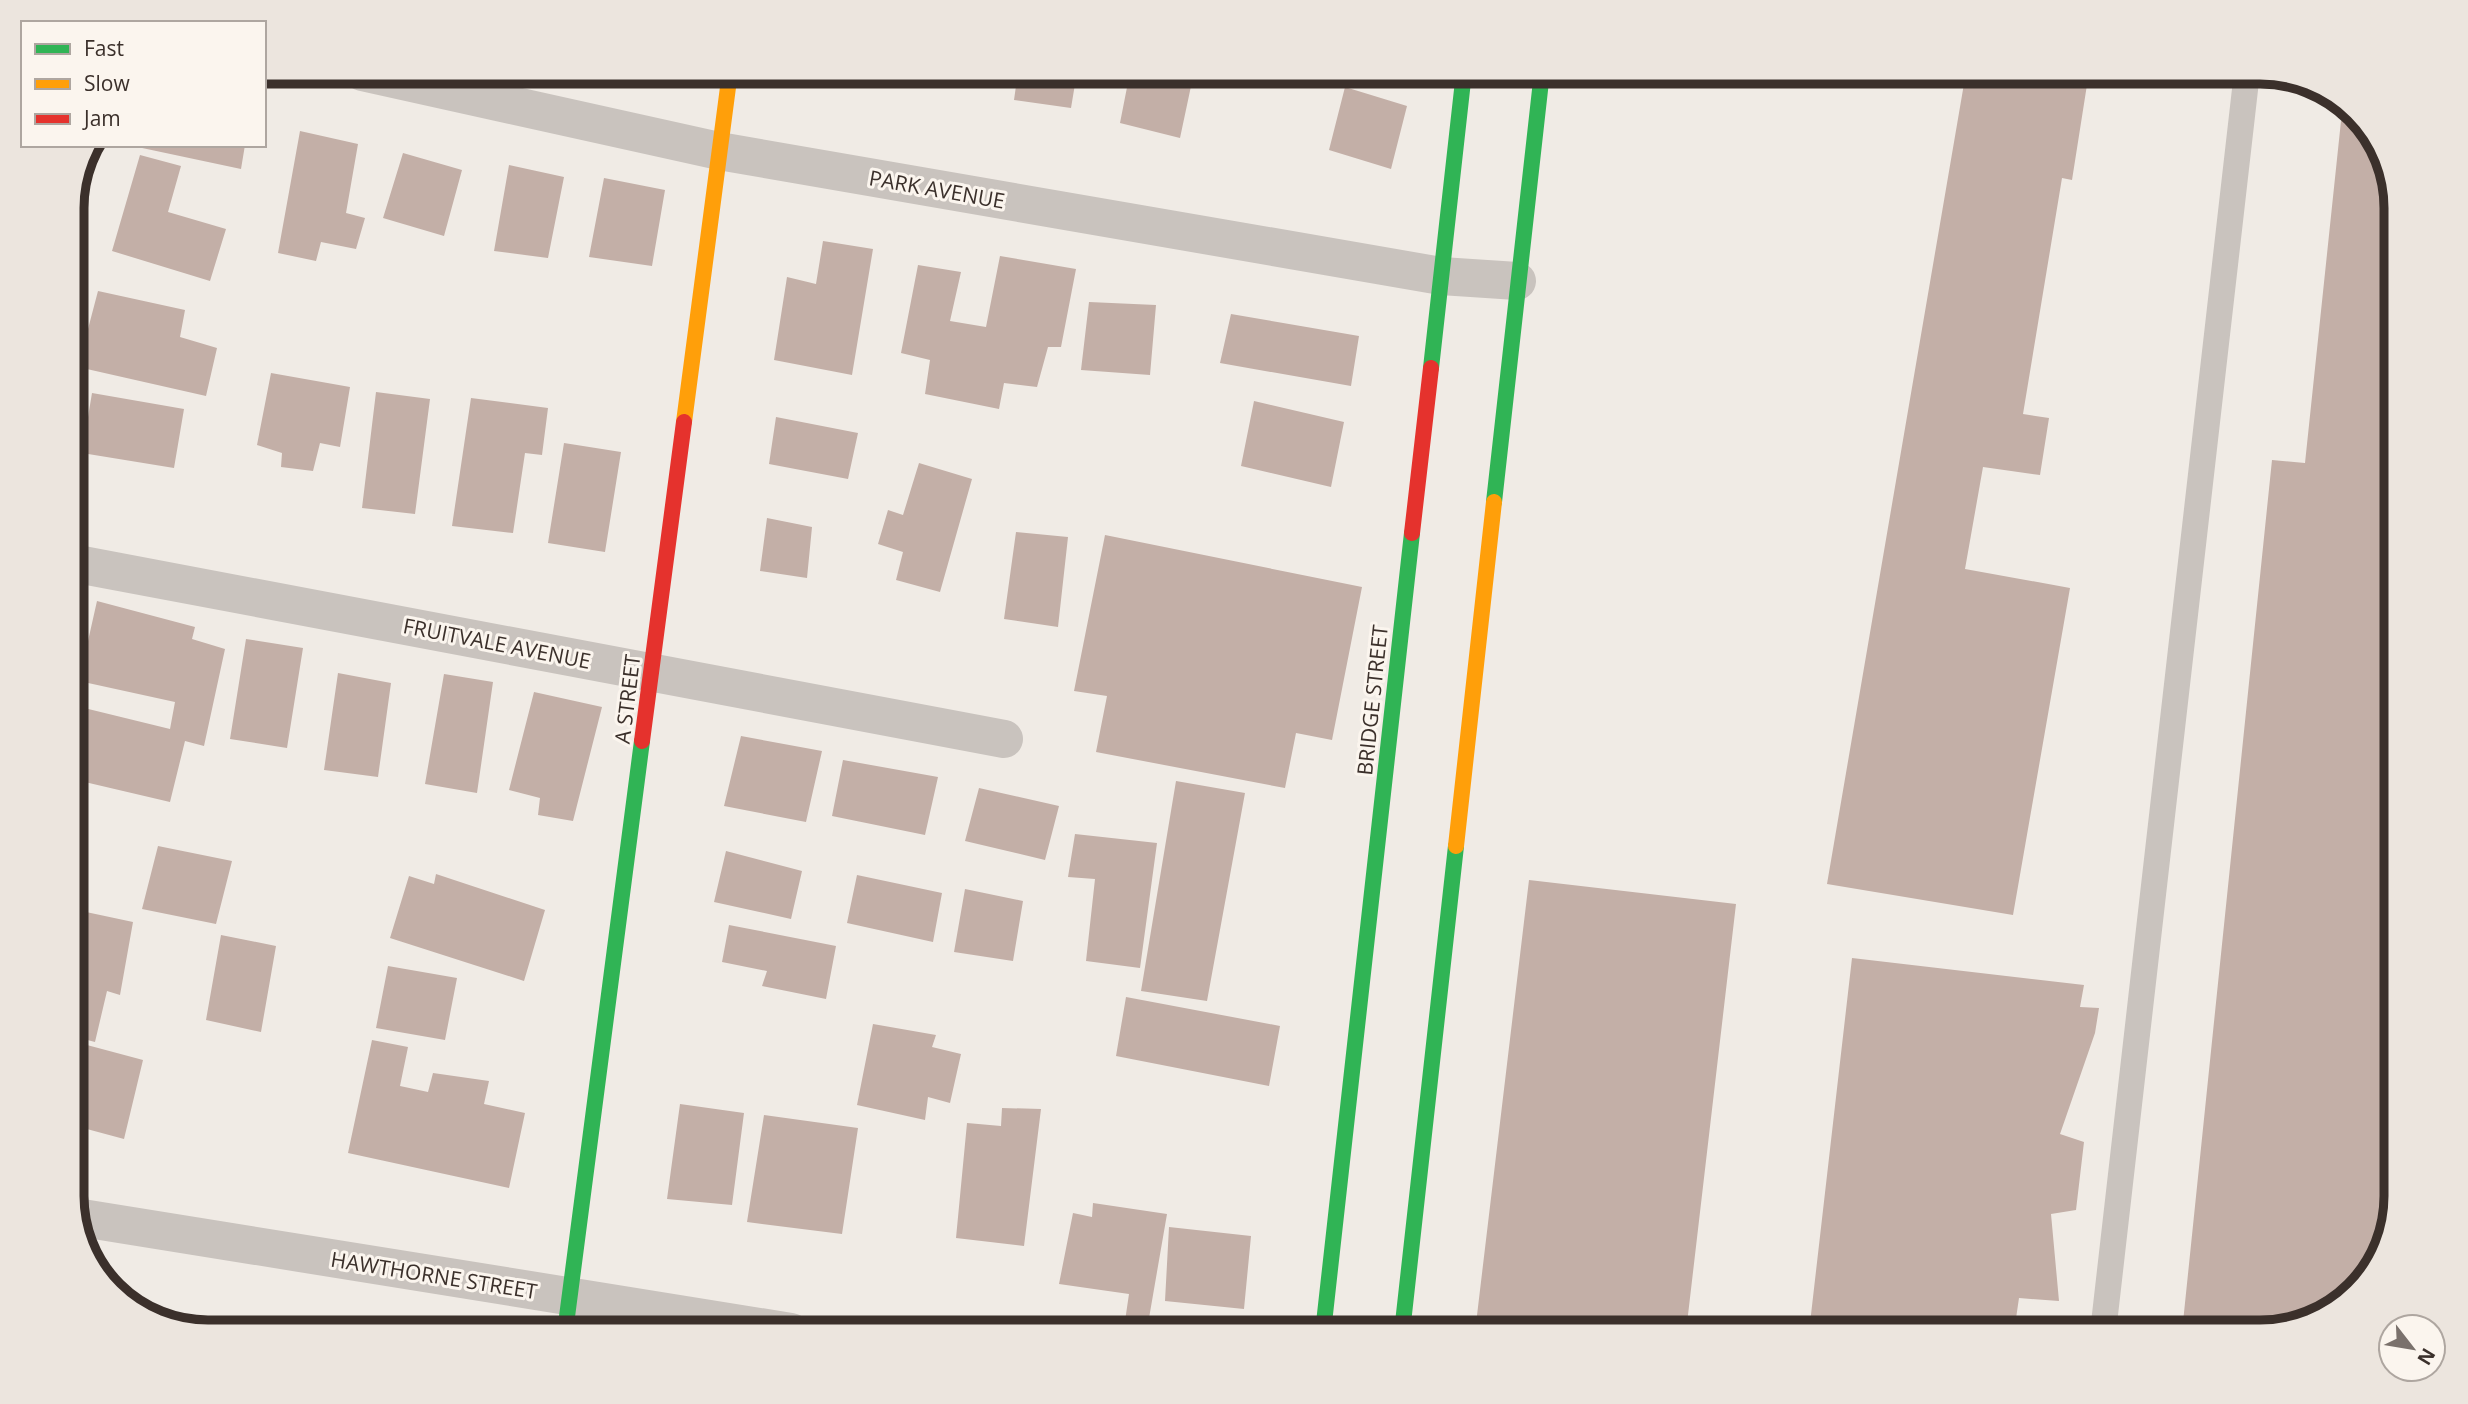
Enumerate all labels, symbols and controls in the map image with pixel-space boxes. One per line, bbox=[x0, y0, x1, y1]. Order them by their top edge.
legend bbox=[21, 21, 266, 147]
text: Fast bbox=[84, 34, 124, 62]
text: Slow bbox=[84, 69, 130, 97]
text: Jam bbox=[82, 104, 121, 132]
street label: PARK AVENUE bbox=[867, 163, 1007, 215]
street label: FRUITVALE AVENUE bbox=[401, 611, 593, 675]
street label: BRIDGE STREET bbox=[1350, 623, 1394, 777]
street label: A STREET bbox=[608, 652, 646, 745]
street label: HAWTHORNE STREET bbox=[329, 1245, 540, 1305]
north arrow bbox=[2377, 1313, 2447, 1383]
text: N bbox=[2411, 1343, 2442, 1370]

